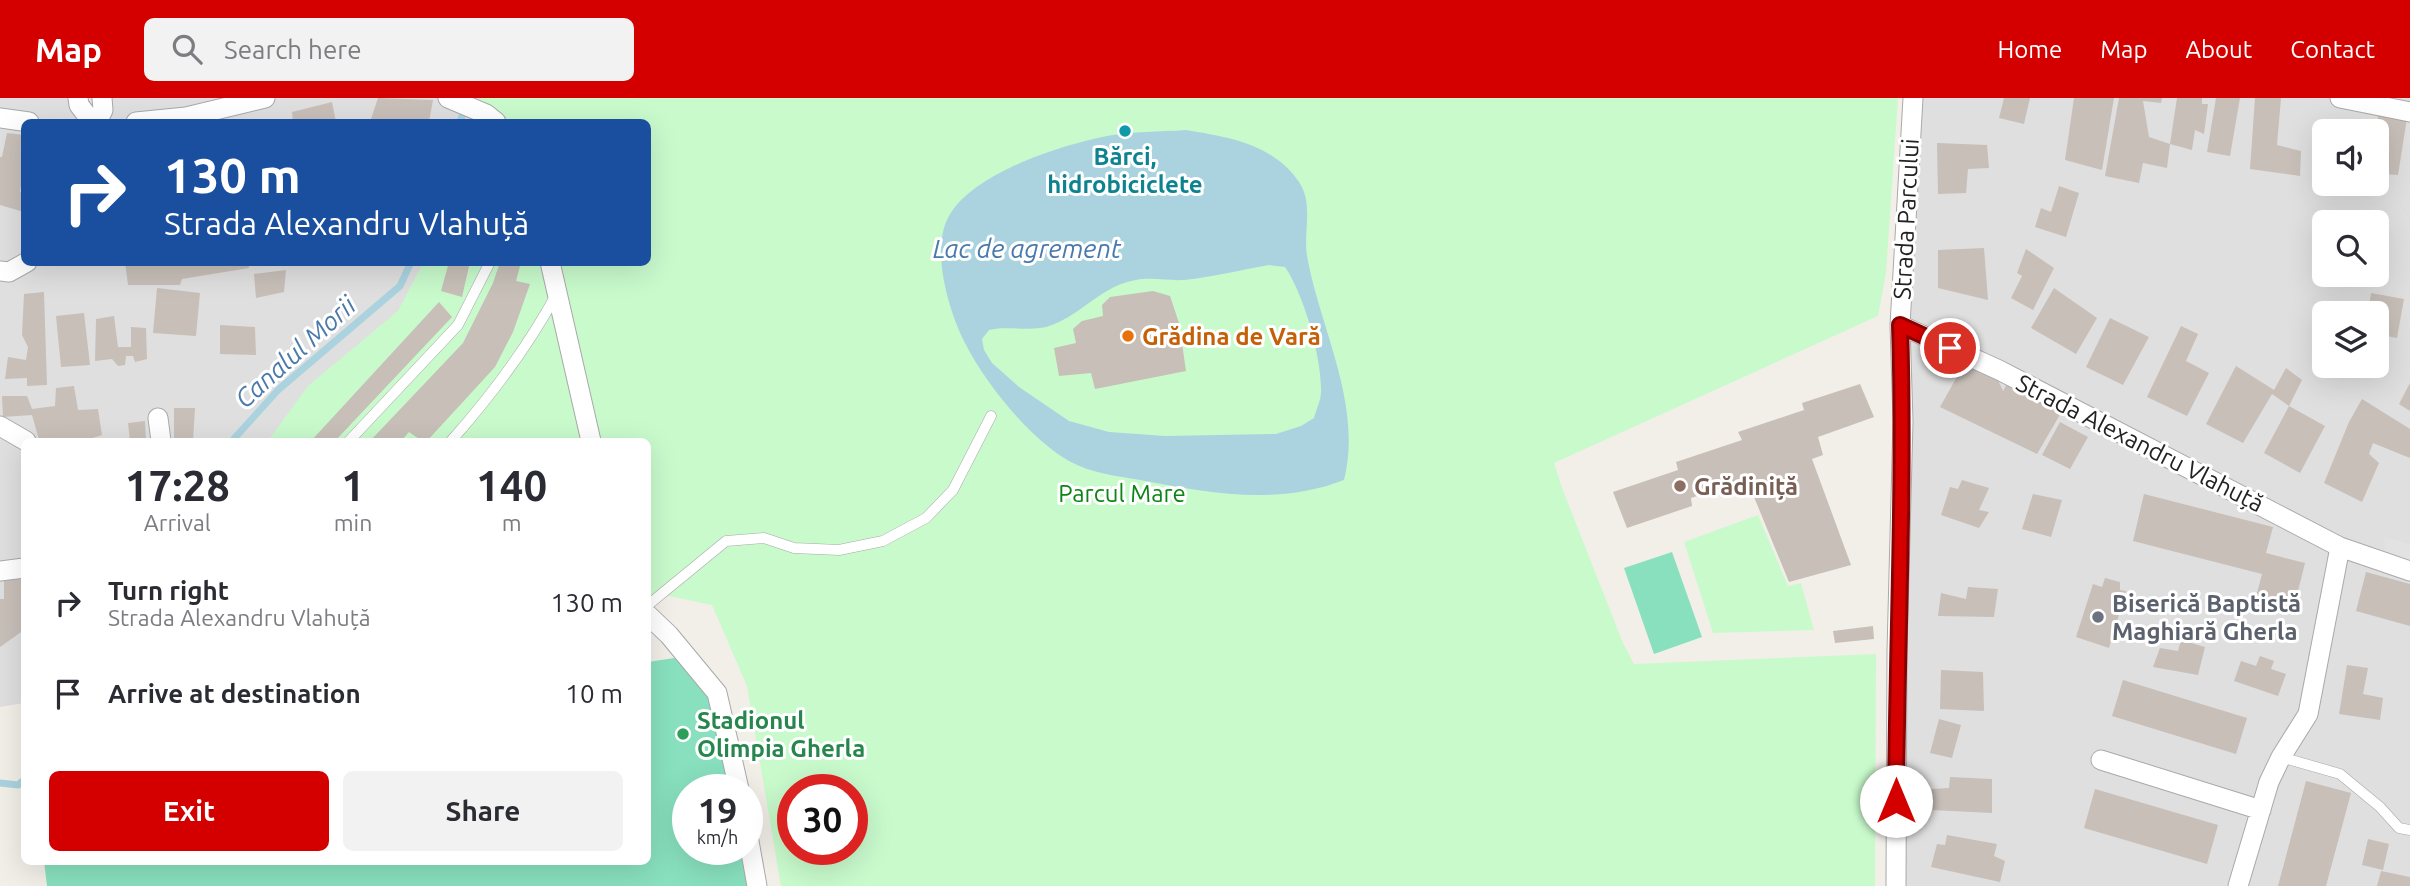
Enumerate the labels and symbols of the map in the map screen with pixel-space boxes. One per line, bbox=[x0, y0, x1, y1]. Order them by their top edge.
marker: Bărci, hidrobiciclete bbox=[1117, 123, 1133, 139]
street label: Strada Parcului bbox=[1888, 138, 1924, 300]
place label: Bărci, hidrobiciclete bbox=[1047, 143, 1203, 198]
water label: Lac de agrement bbox=[933, 234, 1122, 263]
water label: Canalul Morii bbox=[229, 289, 362, 414]
pin bbox=[1920, 318, 1980, 378]
place label: Grădina de Vară bbox=[1142, 323, 1321, 350]
marker: Grădina de Vară bbox=[1120, 328, 1136, 344]
street label: Strada Alexandru Vlahuță bbox=[2012, 369, 2268, 517]
place label: Grădiniță bbox=[1694, 473, 1798, 500]
marker: Grădiniță bbox=[1672, 478, 1688, 494]
park label: Parcul Mare bbox=[1058, 480, 1186, 507]
place label: Biserică Baptistă Maghiară Gherla bbox=[2112, 590, 2301, 645]
marker: Biserică Baptistă Maghiară Gherla bbox=[2090, 609, 2106, 625]
place label: Stadionul Olimpia Gherla bbox=[697, 707, 865, 762]
marker: Stadionul Olimpia Gherla bbox=[675, 726, 691, 742]
position arrow bbox=[1859, 764, 1933, 838]
speed limit sign: 30 bbox=[777, 774, 868, 865]

